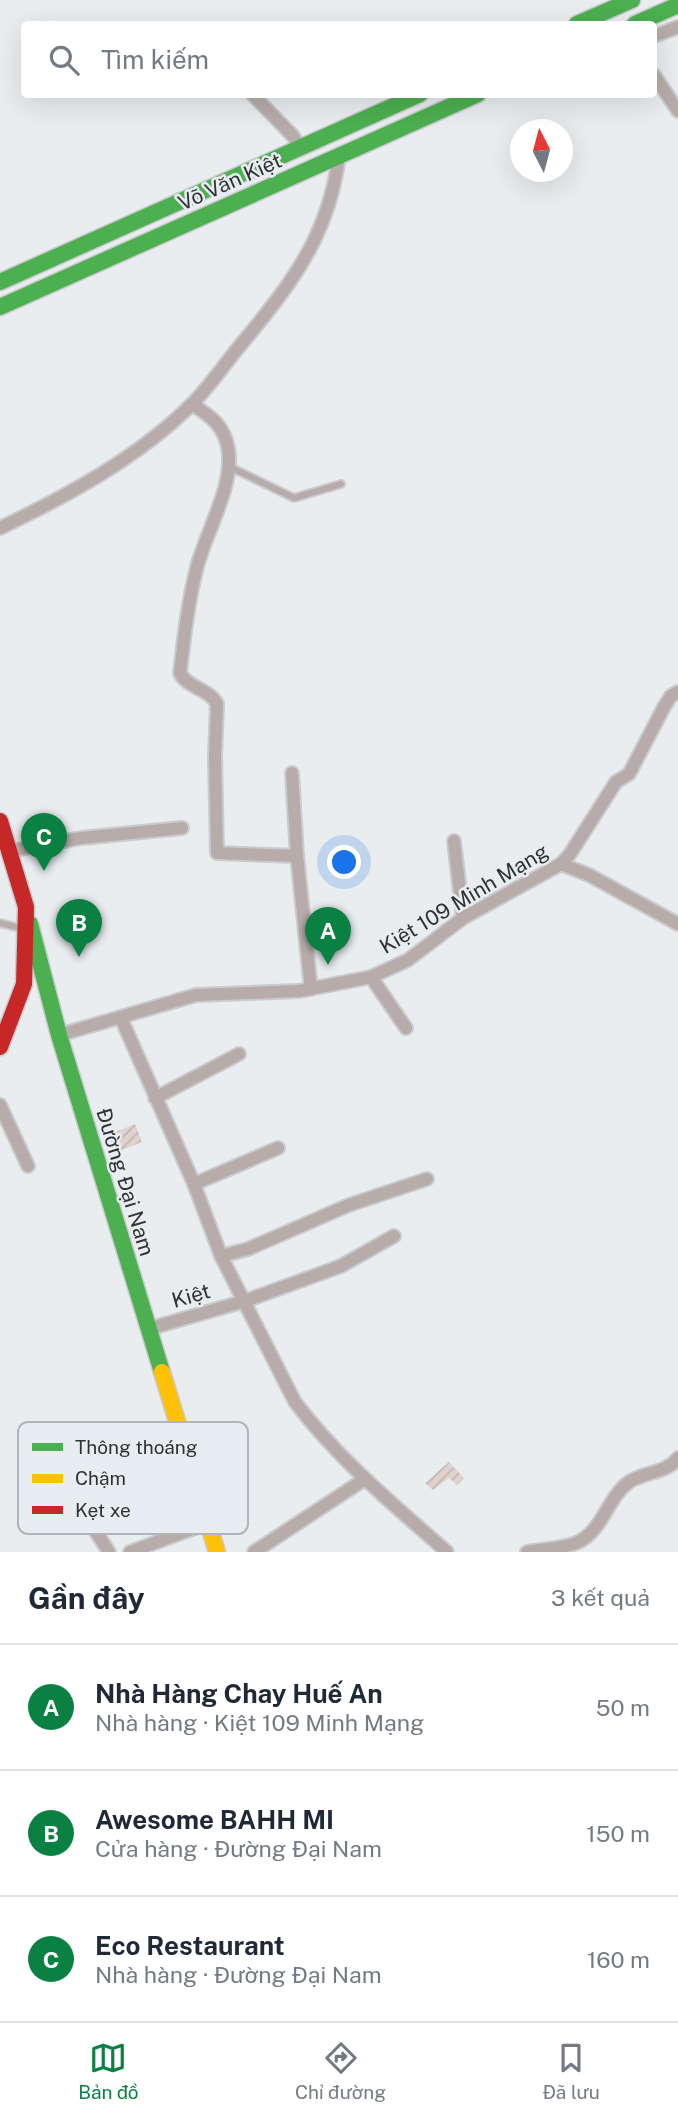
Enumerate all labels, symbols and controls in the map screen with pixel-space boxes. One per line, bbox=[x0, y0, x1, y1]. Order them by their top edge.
search box bbox=[21, 21, 657, 98]
icon: search bbox=[45, 41, 83, 79]
text: Tìm kiếm bbox=[101, 44, 209, 75]
north arrow bbox=[510, 119, 573, 182]
street label: Võ Văn Kiệt bbox=[174, 148, 285, 215]
pin: C bbox=[21, 813, 67, 871]
street label: Kiệt 109 Minh Mạng bbox=[375, 838, 553, 959]
your location bbox=[327, 845, 361, 879]
pin: B bbox=[56, 899, 102, 957]
pin: A bbox=[305, 907, 351, 965]
street label: Đường Đại Nam bbox=[91, 1105, 160, 1259]
street label: Kiệt bbox=[169, 1278, 213, 1313]
legend bbox=[18, 1422, 248, 1534]
text: Thông thoáng bbox=[75, 1436, 198, 1458]
text: Chậm bbox=[75, 1467, 126, 1489]
text: Kẹt xe bbox=[75, 1499, 131, 1521]
text: Gần đây bbox=[28, 1580, 145, 1616]
text: 3 kết quả bbox=[551, 1584, 650, 1611]
text: Nhà Hàng Chay Huế An bbox=[95, 1678, 383, 1709]
text: A bbox=[43, 1694, 59, 1721]
text: 50 m bbox=[596, 1694, 650, 1721]
text: Nhà hàng · Kiệt 109 Minh Mạng bbox=[95, 1709, 424, 1736]
text: Awesome BAHH MI bbox=[95, 1804, 334, 1835]
text: B bbox=[43, 1820, 59, 1847]
text: 150 m bbox=[586, 1820, 650, 1847]
text: Cửa hàng · Đường Đại Nam bbox=[95, 1835, 382, 1862]
text: Eco Restaurant bbox=[95, 1930, 285, 1961]
text: C bbox=[43, 1946, 59, 1973]
text: 160 m bbox=[587, 1946, 650, 1973]
text: Nhà hàng · Đường Đại Nam bbox=[95, 1961, 382, 1988]
tab: Bản đồ bbox=[78, 2039, 139, 2103]
tab: Chỉ đường bbox=[295, 2039, 386, 2103]
tab: Đã lưu bbox=[542, 2039, 600, 2103]

